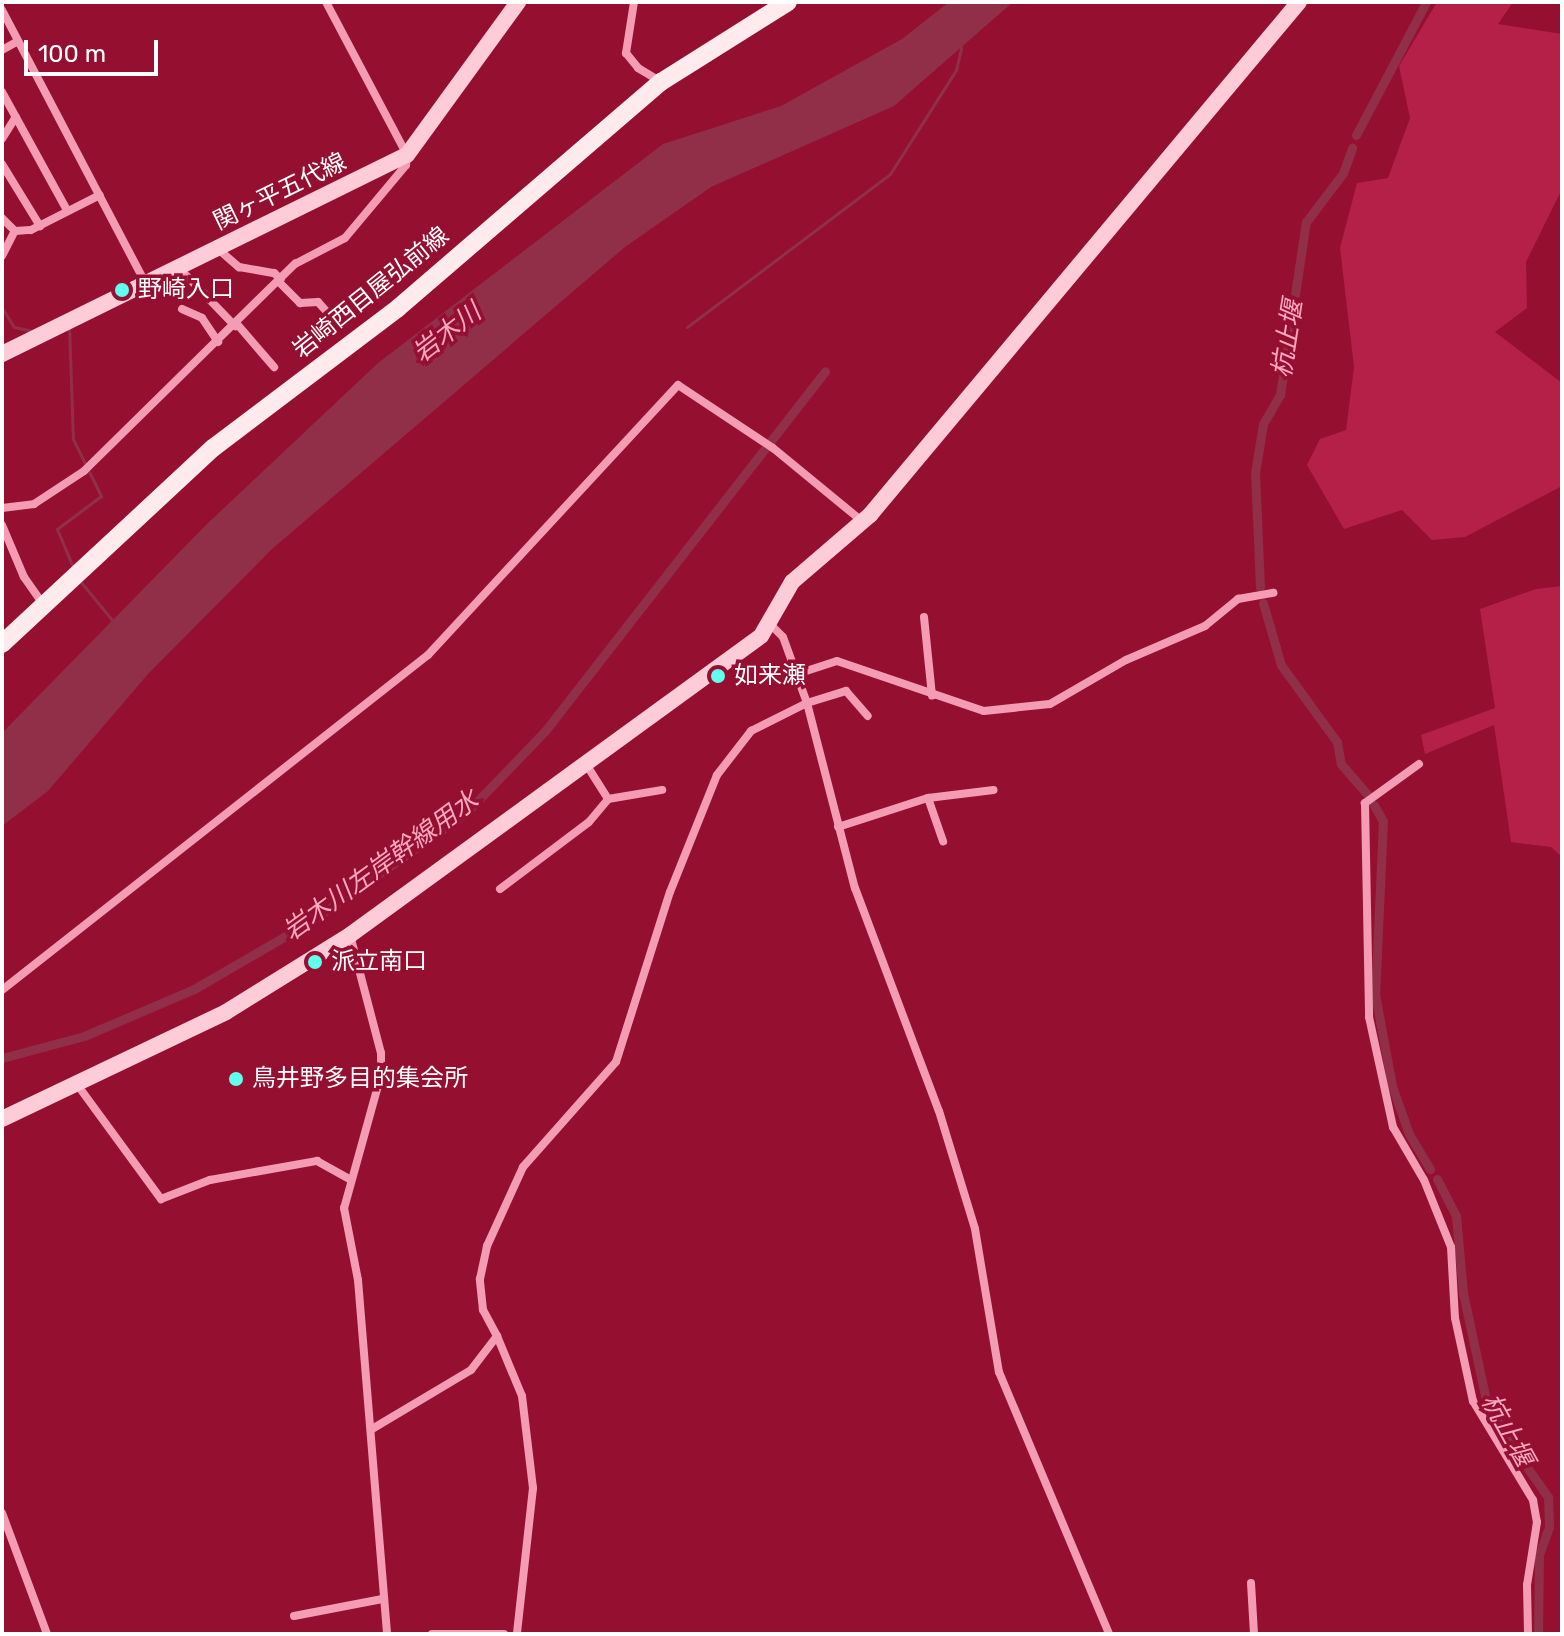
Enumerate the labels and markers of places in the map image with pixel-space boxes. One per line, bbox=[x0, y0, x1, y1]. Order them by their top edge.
place label: 野崎入口 bbox=[138, 276, 234, 304]
marker: 野崎入口 bbox=[113, 281, 131, 299]
place label: 如来瀬 bbox=[734, 662, 806, 690]
marker: 如来瀬 bbox=[709, 667, 727, 685]
place label: 派立南口 bbox=[331, 948, 427, 976]
marker: 派立南口 bbox=[306, 953, 324, 971]
place label: 鳥井野多目的集会所 bbox=[252, 1065, 468, 1093]
marker: 鳥井野多目的集会所 bbox=[227, 1070, 245, 1088]

